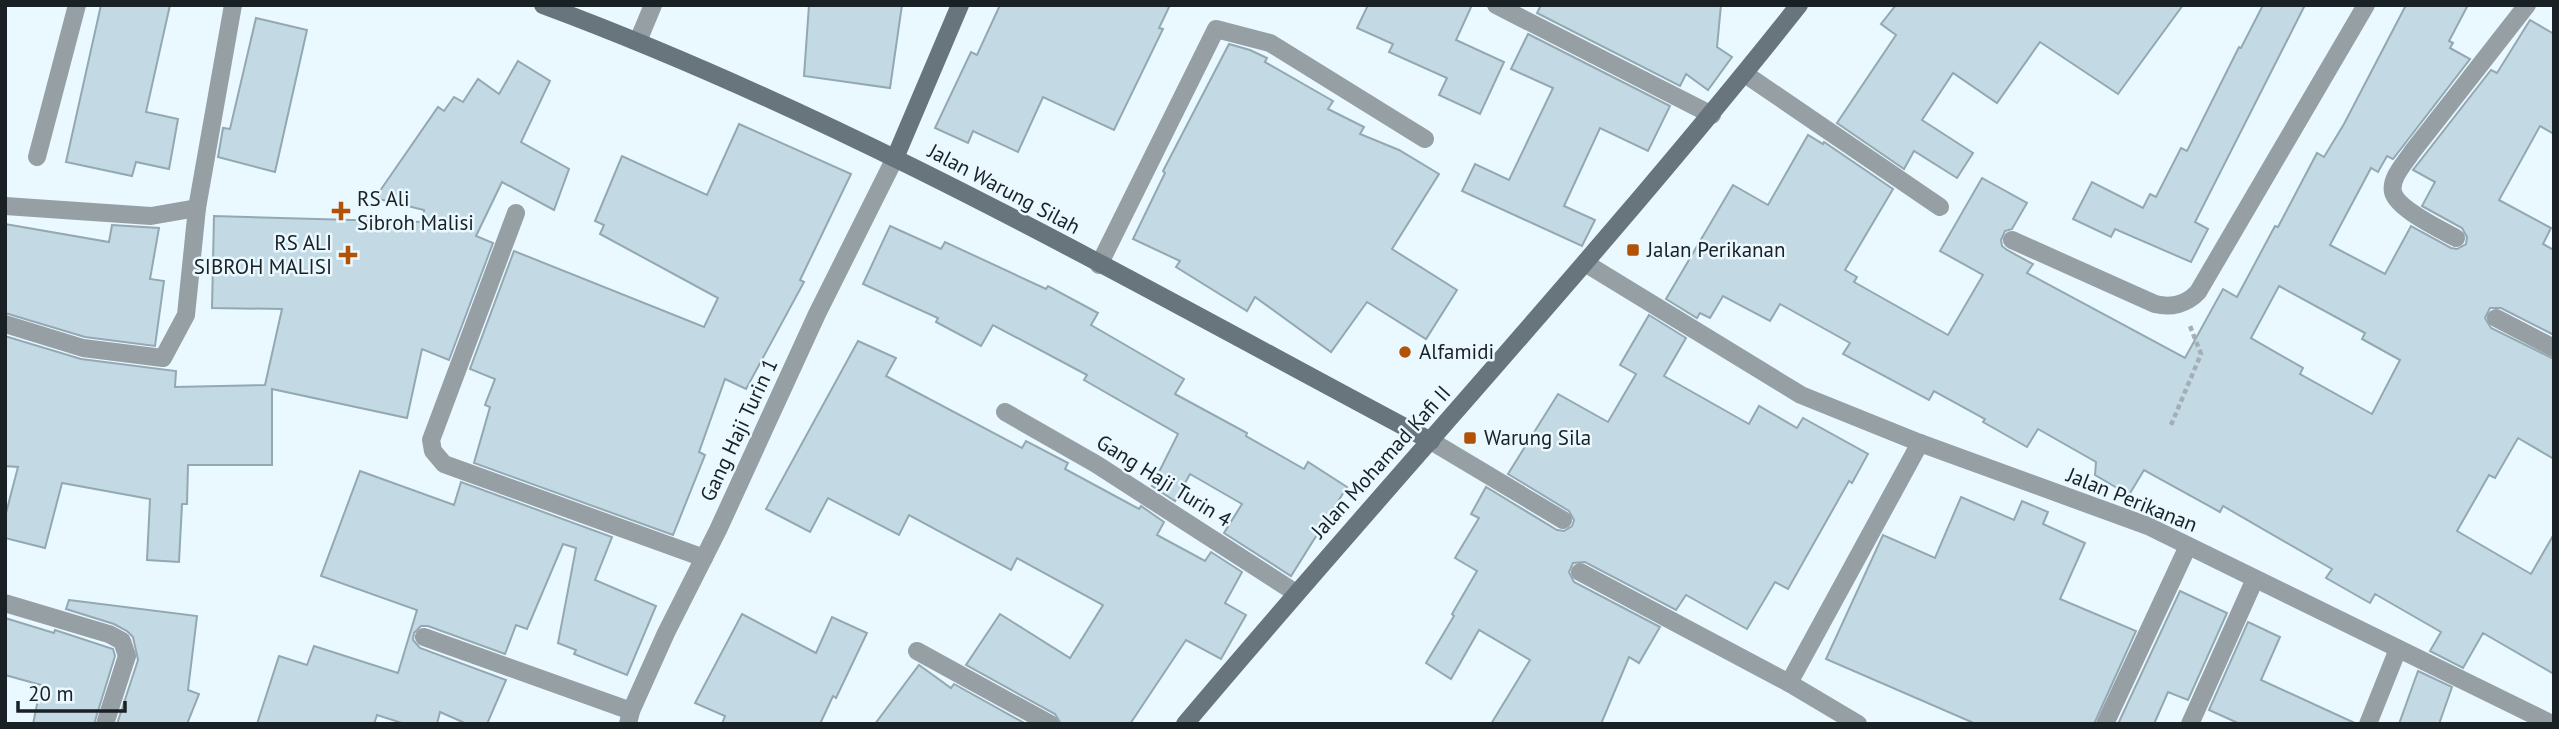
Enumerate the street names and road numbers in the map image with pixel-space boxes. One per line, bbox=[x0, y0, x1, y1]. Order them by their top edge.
street label: Jalan Warung Silah bbox=[923, 137, 1085, 240]
street label: Gang Haji Turin 1 bbox=[694, 354, 783, 505]
street label: Jalan Mohamad Kafi II bbox=[1304, 380, 1456, 544]
street label: Gang Haji Turin 4 bbox=[1092, 428, 1237, 533]
street label: Jalan Perikanan bbox=[2062, 461, 2201, 538]

